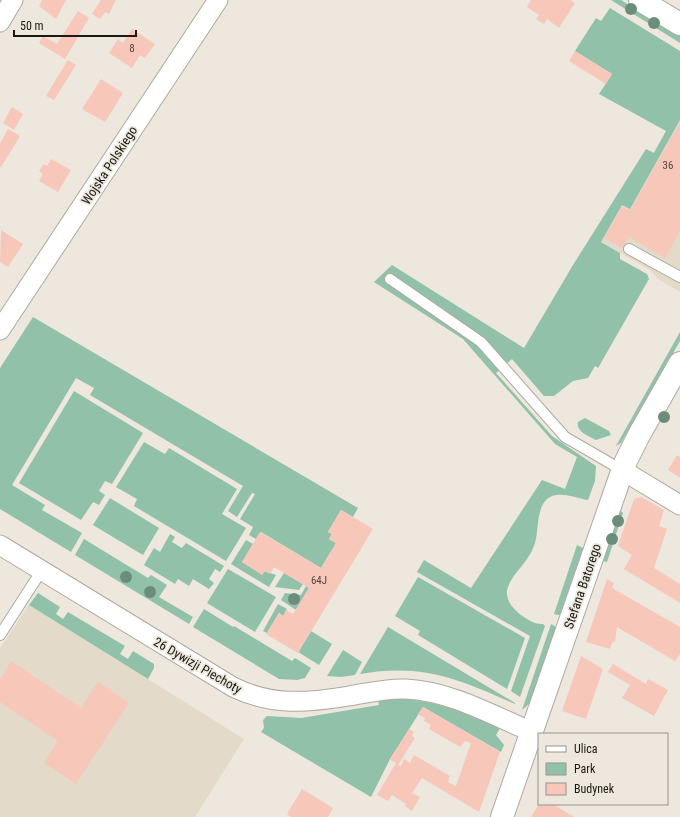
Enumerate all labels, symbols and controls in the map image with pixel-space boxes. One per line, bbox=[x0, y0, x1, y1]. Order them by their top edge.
scale bar bbox=[14, 12, 136, 38]
text: 50 m bbox=[20, 19, 44, 33]
house number: 8 bbox=[129, 42, 135, 55]
street label: Wojska Polskiego bbox=[78, 123, 140, 207]
house number: 36 bbox=[663, 159, 673, 172]
street label: Stefana Batorego bbox=[561, 542, 604, 631]
house number: 64J bbox=[311, 574, 327, 587]
street label: 26 Dywizji Piechoty bbox=[151, 634, 245, 697]
legend bbox=[538, 733, 668, 805]
text: Ulica bbox=[574, 742, 598, 756]
text: Park bbox=[574, 762, 596, 776]
text: Budynek bbox=[574, 782, 615, 796]

